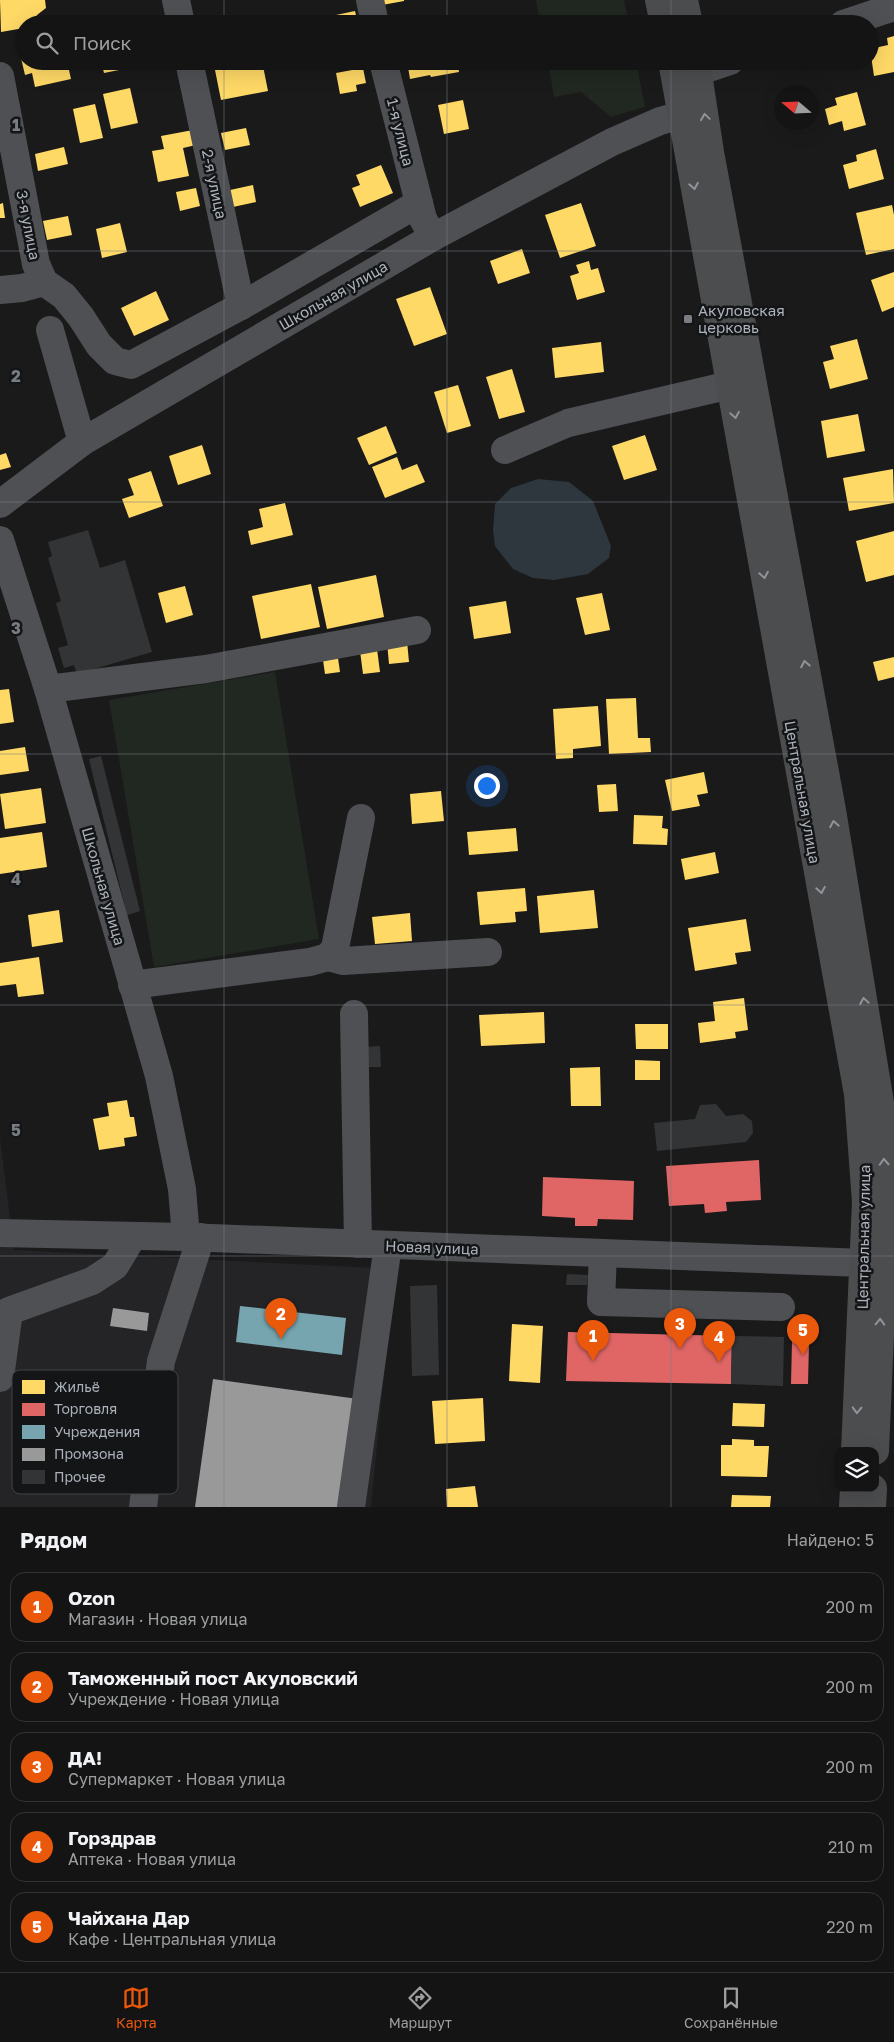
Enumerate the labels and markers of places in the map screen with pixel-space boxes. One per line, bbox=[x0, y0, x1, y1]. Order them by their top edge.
place label: Акуловская церковь bbox=[698, 301, 785, 336]
marker: Акуловская церковь bbox=[682, 313, 694, 325]
pin: 2 bbox=[265, 1298, 297, 1339]
pin: 3 bbox=[664, 1308, 696, 1349]
pin: 5 bbox=[787, 1314, 819, 1355]
pin: 1 bbox=[577, 1320, 609, 1361]
pin: 4 bbox=[703, 1321, 735, 1362]

